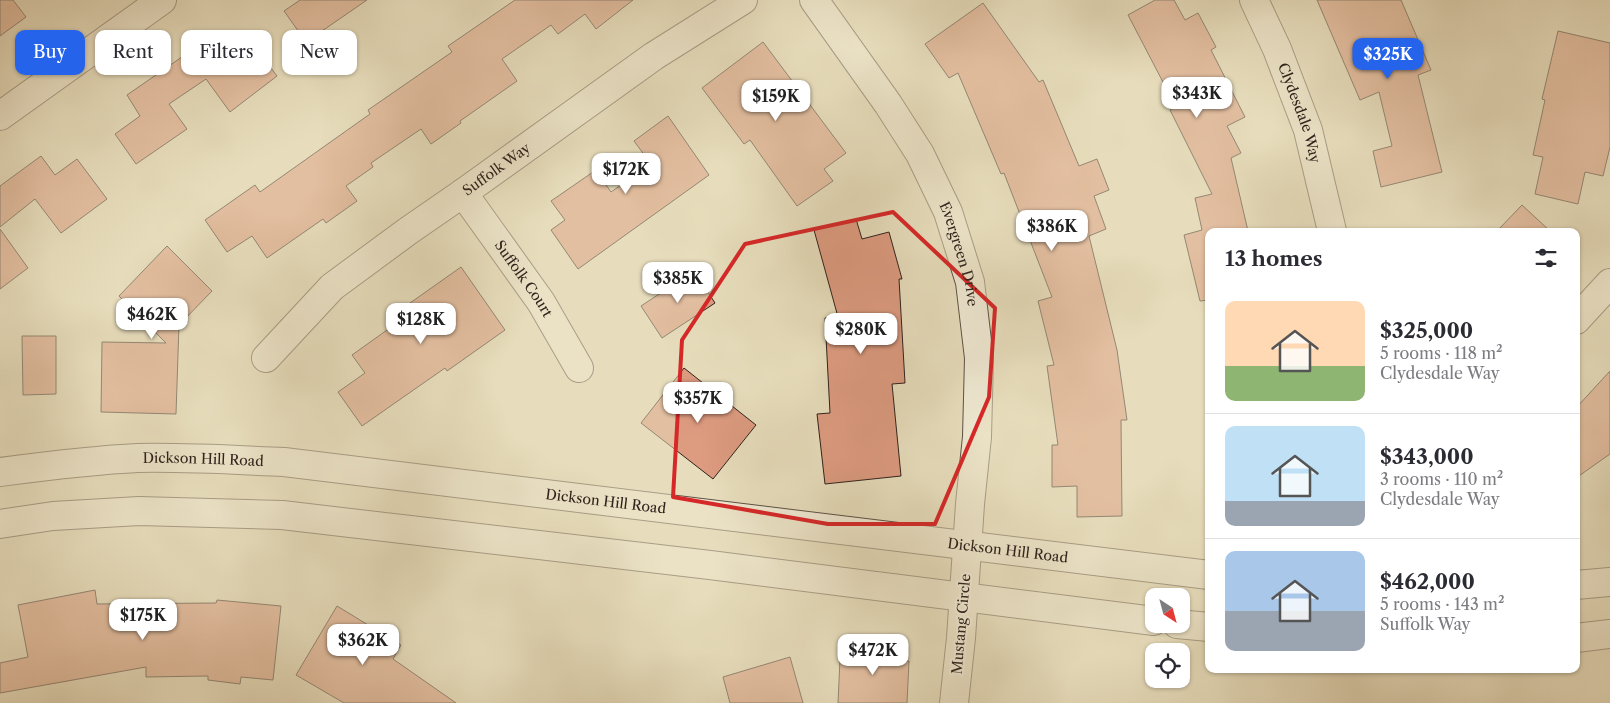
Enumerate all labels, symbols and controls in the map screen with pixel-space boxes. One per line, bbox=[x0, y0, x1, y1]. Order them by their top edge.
chip: Buy bbox=[15, 30, 85, 75]
chip: Rent bbox=[95, 30, 171, 75]
chip: Filters bbox=[181, 30, 272, 75]
chip: New bbox=[282, 30, 357, 75]
pin: $325K bbox=[1353, 38, 1423, 80]
text: $325K bbox=[1363, 44, 1413, 64]
street label: Clydesdale Way bbox=[1274, 60, 1325, 165]
pin: $343K bbox=[1162, 76, 1232, 119]
pin: $159K bbox=[741, 80, 811, 122]
text: $343K bbox=[1172, 83, 1222, 103]
text: $159K bbox=[752, 86, 800, 106]
street label: Suffolk Way bbox=[459, 139, 534, 200]
pin: $172K bbox=[591, 152, 661, 195]
text: $172K bbox=[603, 159, 649, 179]
street label: Evergreen Drive bbox=[935, 199, 982, 307]
pin: $386K bbox=[1017, 210, 1087, 252]
text: $386K bbox=[1027, 216, 1077, 236]
street label: Suffolk Court bbox=[491, 237, 557, 320]
icon: filters bbox=[1532, 244, 1560, 272]
text: 13 homes bbox=[1225, 246, 1323, 271]
pin: $385K bbox=[643, 262, 713, 304]
text: $385K bbox=[653, 268, 703, 288]
pin: $462K bbox=[117, 298, 187, 340]
pin: $128K bbox=[386, 302, 456, 345]
text: $462K bbox=[127, 304, 177, 324]
text: $128K bbox=[397, 309, 445, 329]
pin: $280K bbox=[826, 312, 896, 355]
text: $325,000 bbox=[1380, 318, 1473, 343]
text: $280K bbox=[835, 319, 887, 339]
icon: home bbox=[1265, 321, 1325, 381]
text: 5 rooms · 118 m² bbox=[1380, 343, 1503, 363]
text: Clydesdale Way bbox=[1380, 363, 1500, 383]
pin: $357K bbox=[663, 382, 733, 424]
text: $357K bbox=[674, 388, 722, 408]
text: $343,000 bbox=[1380, 444, 1474, 469]
icon: home bbox=[1265, 446, 1325, 506]
street label: Dickson Hill Road bbox=[143, 449, 265, 470]
text: 3 rooms · 110 m² bbox=[1380, 469, 1503, 489]
street label: Dickson Hill Road bbox=[544, 485, 668, 518]
text: Clydesdale Way bbox=[1380, 489, 1500, 509]
street label: Dickson Hill Road bbox=[947, 534, 1070, 567]
text: $462,000 bbox=[1380, 569, 1475, 594]
icon: home bbox=[1265, 571, 1325, 631]
street label: Mustang Circle bbox=[948, 573, 974, 675]
north arrow bbox=[1145, 588, 1190, 632]
map controls bbox=[1145, 588, 1190, 688]
text: 5 rooms · 143 m² bbox=[1380, 594, 1504, 614]
pin: $175K bbox=[108, 598, 178, 641]
text: $175K bbox=[120, 605, 166, 625]
text: Suffolk Way bbox=[1380, 614, 1470, 634]
pin: $362K bbox=[328, 624, 398, 666]
text: $362K bbox=[338, 630, 388, 650]
pin: $472K bbox=[838, 634, 908, 676]
text: $472K bbox=[849, 640, 898, 660]
button: locate bbox=[1145, 643, 1190, 688]

